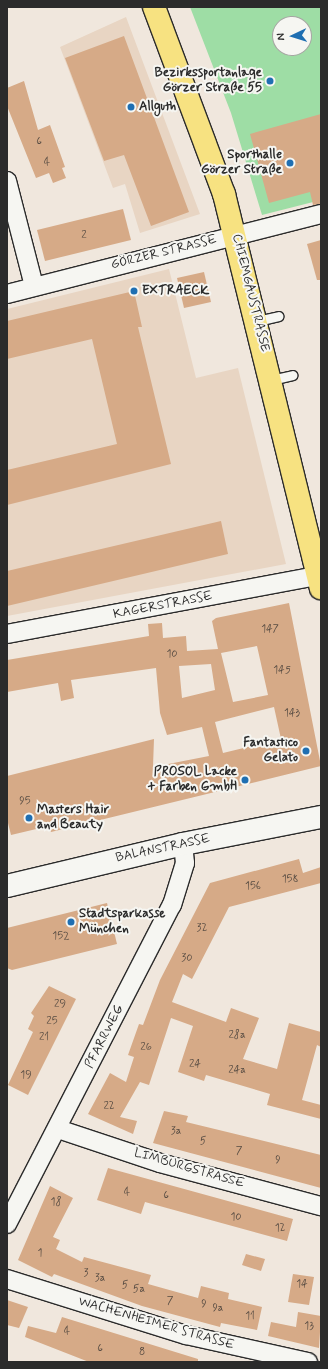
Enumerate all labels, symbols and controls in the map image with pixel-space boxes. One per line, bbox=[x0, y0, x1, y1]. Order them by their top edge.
north arrow bbox=[272, 16, 312, 56]
text: N bbox=[274, 33, 288, 41]
place label: Bezirkssportanlage Görzer Straße 55 bbox=[155, 66, 262, 97]
marker: Bezirkssportanlage Görzer Straße 55 bbox=[265, 76, 275, 86]
place label: Allguth bbox=[139, 99, 176, 115]
marker: Allguth bbox=[126, 102, 136, 112]
house number: 6 bbox=[36, 134, 42, 148]
place label: Sporthalle Görzer Straße bbox=[201, 148, 282, 179]
house number: 4 bbox=[44, 155, 50, 169]
marker: Sporthalle Görzer Straße bbox=[285, 158, 295, 168]
house number: 2 bbox=[81, 228, 87, 242]
street label: GÖRZER STRASSE bbox=[109, 232, 219, 274]
street label: CHIEMGAUSTRASSE bbox=[228, 232, 272, 354]
place label: EXTRAECK bbox=[142, 283, 209, 299]
marker: EXTRAECK bbox=[129, 286, 139, 296]
street label: KAGERSTRASSE bbox=[112, 589, 214, 623]
house number: 147 bbox=[261, 622, 279, 636]
house number: 10 bbox=[166, 647, 178, 661]
house number: 145 bbox=[273, 663, 291, 677]
house number: 143 bbox=[284, 706, 300, 720]
place label: Fantastico Gelato bbox=[243, 736, 298, 767]
marker: Fantastico Gelato bbox=[301, 746, 311, 756]
place label: PROSOL Lacke + Farben GmbH bbox=[147, 765, 237, 796]
marker: PROSOL Lacke + Farben GmbH bbox=[240, 775, 250, 785]
house number: 95 bbox=[19, 794, 31, 808]
place label: Masters Hair and Beauty bbox=[37, 803, 109, 834]
marker: Masters Hair and Beauty bbox=[24, 813, 34, 823]
street label: BALANSTRASSE bbox=[114, 831, 212, 867]
house number: 158 bbox=[282, 872, 298, 886]
house number: 156 bbox=[245, 879, 261, 893]
place label: Stadtsparkasse München bbox=[79, 907, 165, 938]
marker: Stadtsparkasse München bbox=[66, 917, 76, 927]
house number: 32 bbox=[197, 921, 207, 935]
house number: 152 bbox=[52, 929, 70, 943]
house number: 30 bbox=[181, 951, 193, 965]
house number: 29 bbox=[54, 997, 66, 1011]
street label: PFARRWEG bbox=[82, 1003, 128, 1071]
house number: 25 bbox=[46, 1014, 58, 1028]
house number: 28a bbox=[228, 1028, 246, 1042]
house number: 21 bbox=[39, 1030, 49, 1044]
house number: 26 bbox=[140, 1040, 152, 1054]
house number: 24 bbox=[189, 1057, 201, 1071]
house number: 24a bbox=[228, 1063, 246, 1077]
house number: 19 bbox=[20, 1068, 32, 1082]
house number: 22 bbox=[103, 1099, 115, 1113]
house number: 3a bbox=[171, 1124, 181, 1138]
house number: 5 bbox=[200, 1134, 206, 1148]
house number: 7 bbox=[236, 1144, 242, 1158]
street label: LIMBURGSTRASSE bbox=[132, 1146, 246, 1192]
house number: 9 bbox=[275, 1153, 281, 1167]
house number: 4 bbox=[124, 1185, 130, 1199]
house number: 6 bbox=[163, 1188, 169, 1202]
house number: 18 bbox=[51, 1195, 61, 1209]
house number: 10 bbox=[230, 1210, 242, 1224]
house number: 12 bbox=[275, 1221, 285, 1235]
house number: 1 bbox=[38, 1246, 42, 1260]
house number: 3 bbox=[84, 1266, 88, 1280]
house number: 3a bbox=[95, 1271, 105, 1285]
house number: 14 bbox=[296, 1277, 308, 1291]
house number: 5 bbox=[122, 1278, 128, 1292]
house number: 5a bbox=[133, 1282, 145, 1296]
street label: WACHENHEIMER STRASSE bbox=[75, 1294, 237, 1354]
house number: 7 bbox=[167, 1294, 173, 1308]
house number: 9 bbox=[201, 1297, 207, 1311]
house number: 9a bbox=[212, 1301, 224, 1315]
house number: 11 bbox=[245, 1309, 255, 1323]
house number: 13 bbox=[304, 1319, 314, 1333]
house number: 4 bbox=[64, 1324, 70, 1338]
house number: 6 bbox=[97, 1341, 103, 1355]
house number: 8 bbox=[139, 1345, 145, 1359]

